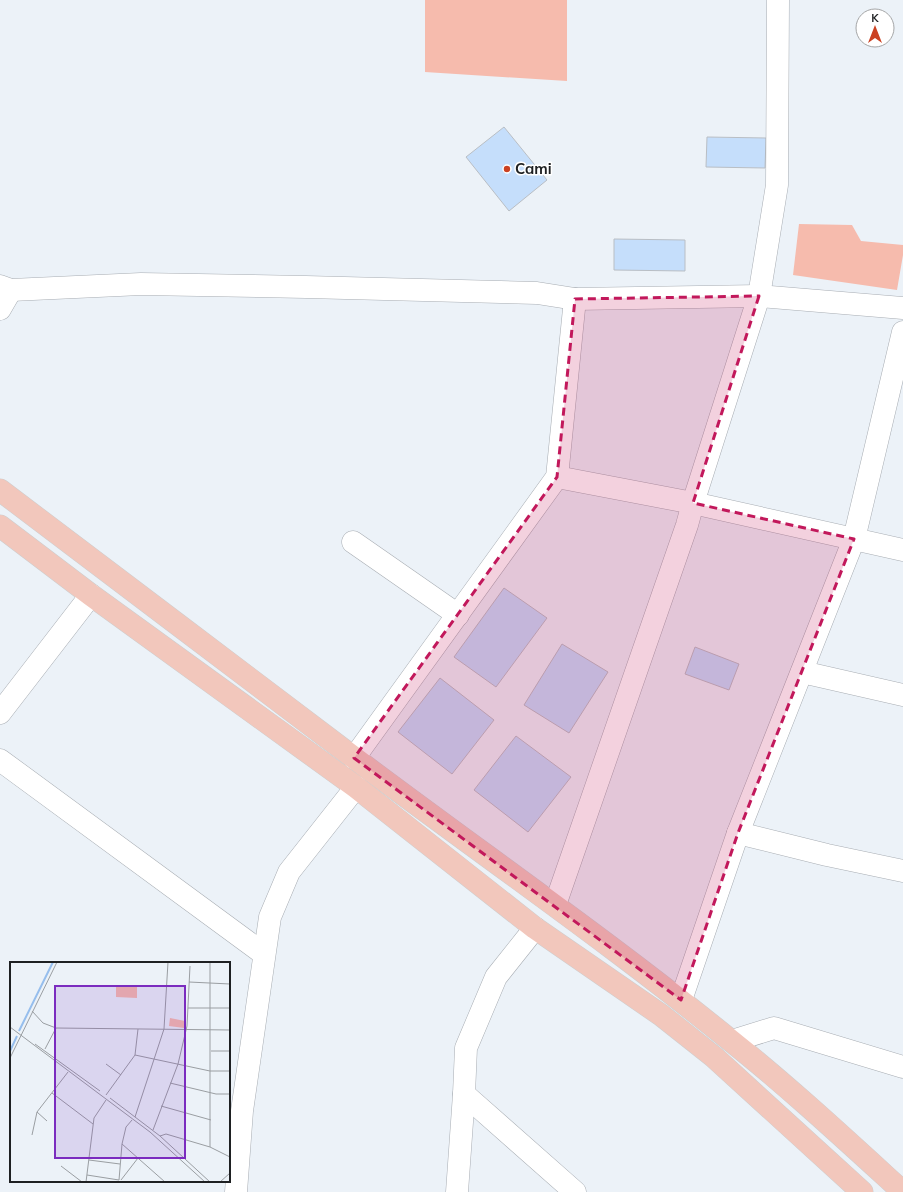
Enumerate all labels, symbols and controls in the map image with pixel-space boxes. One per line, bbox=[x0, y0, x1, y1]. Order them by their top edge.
north arrow bbox=[855, 8, 895, 48]
text: K bbox=[871, 11, 879, 25]
place label: Cami bbox=[515, 159, 552, 178]
marker: Cami bbox=[502, 164, 512, 174]
inset map bbox=[10, 962, 230, 1182]

